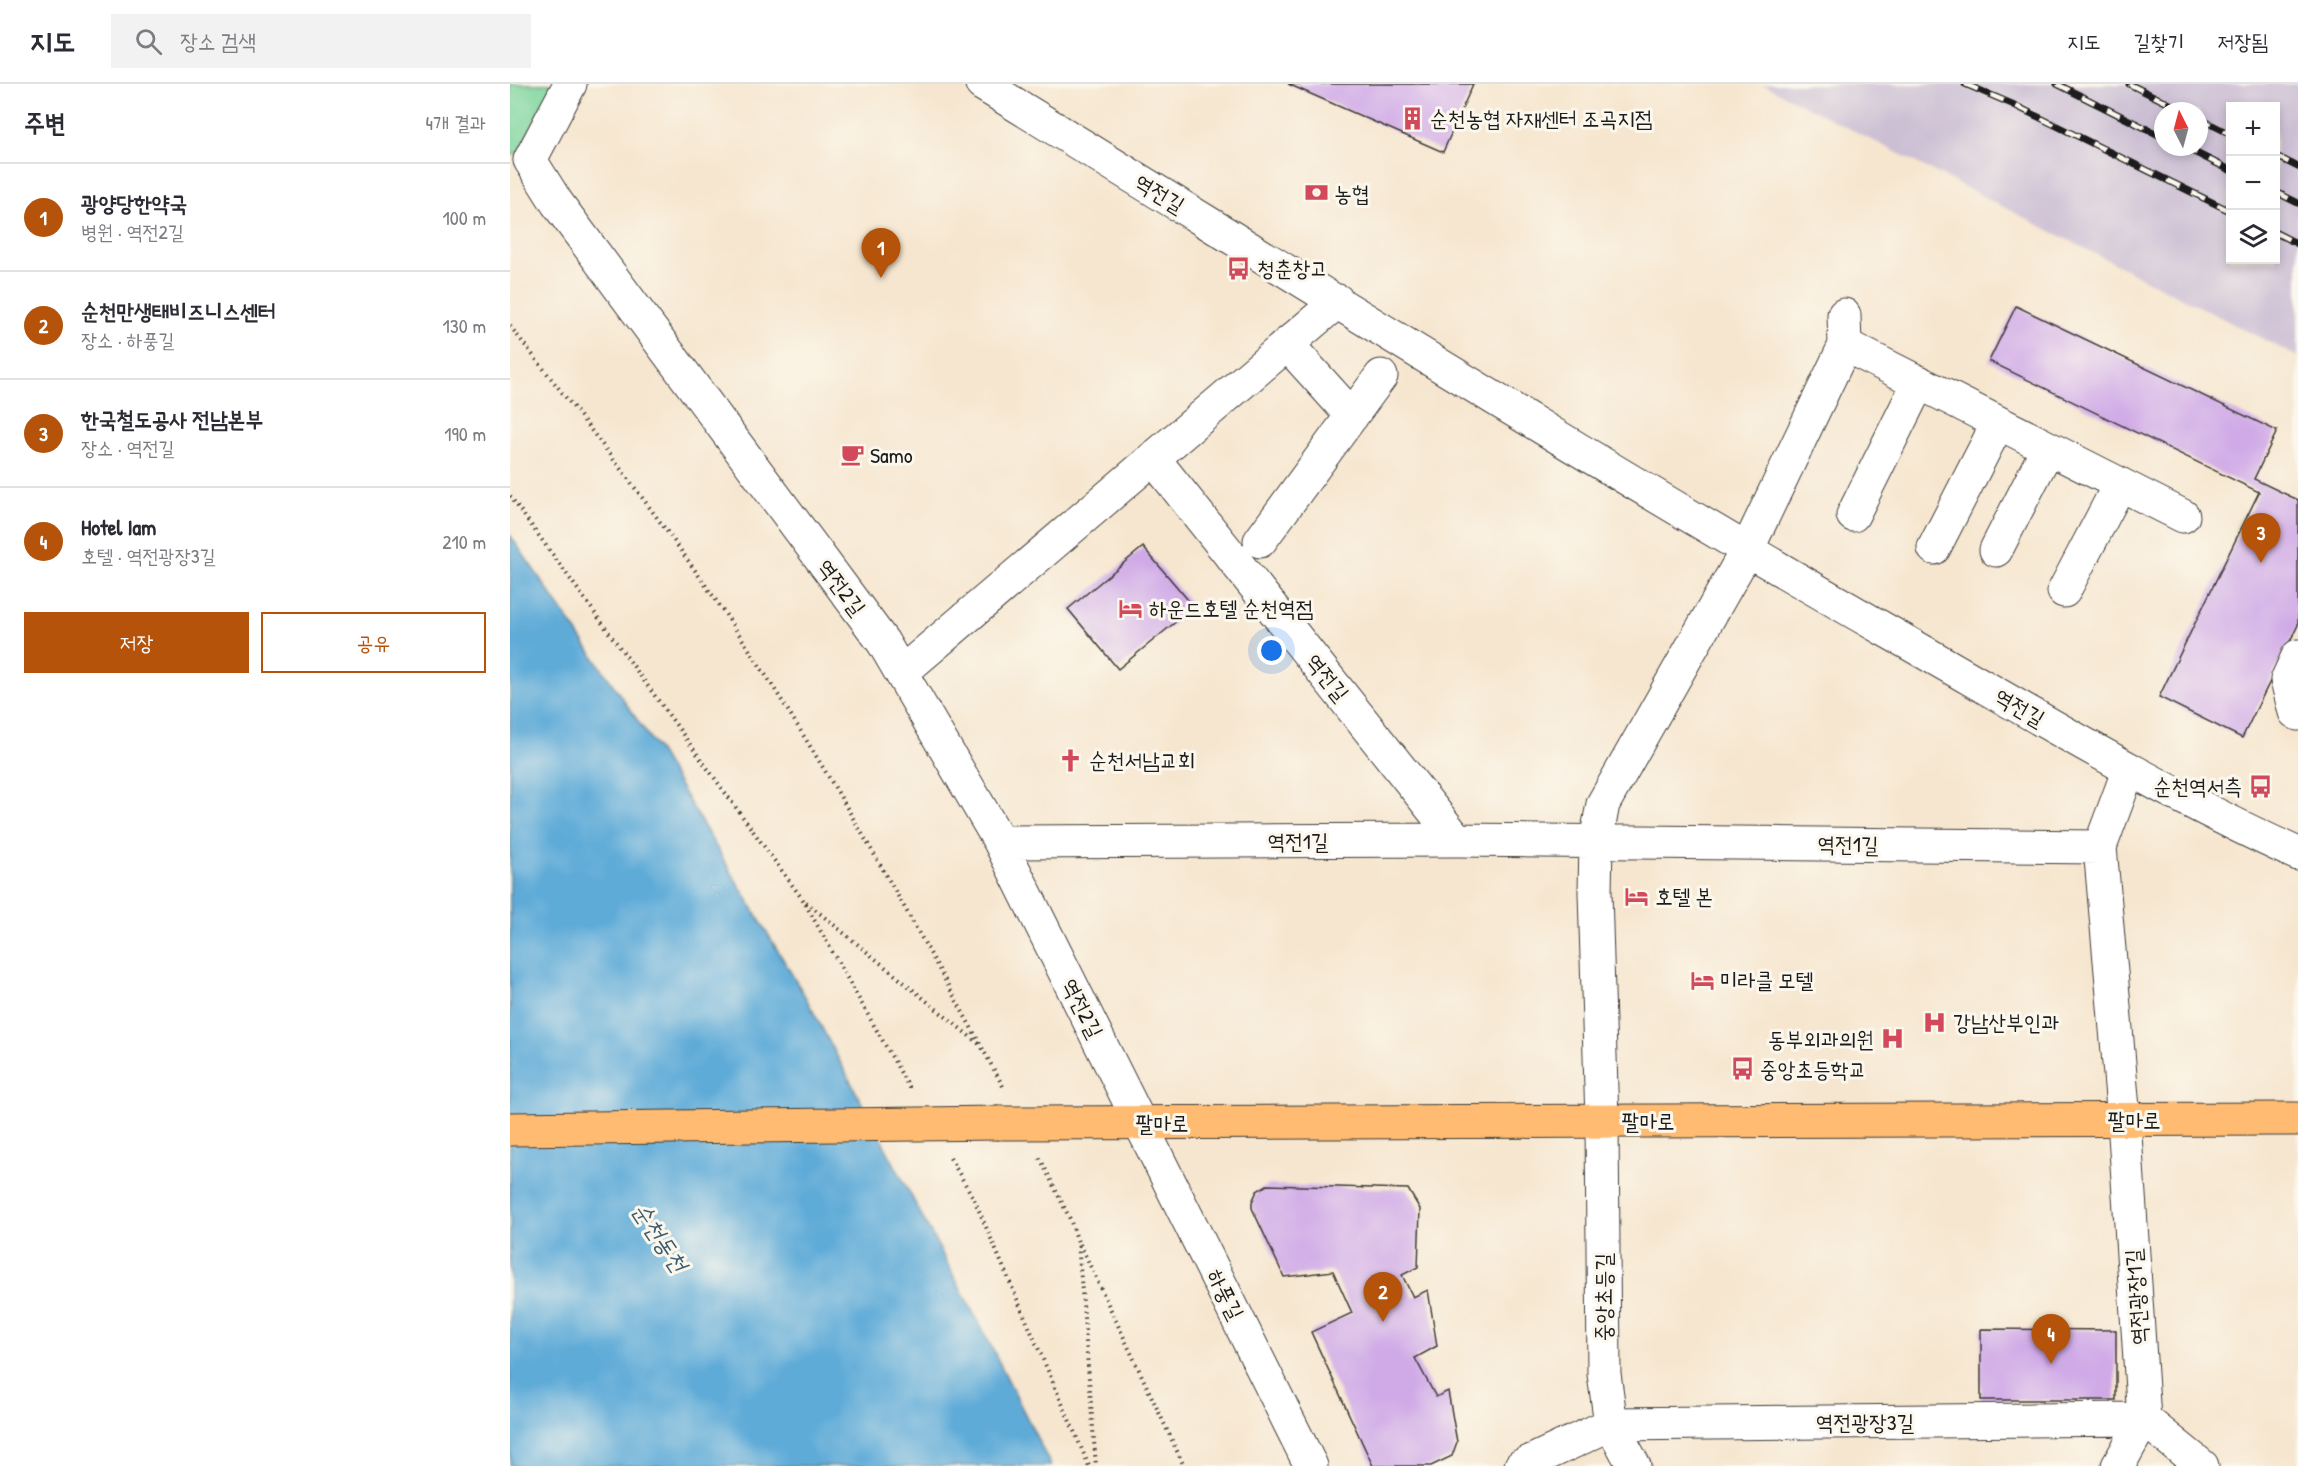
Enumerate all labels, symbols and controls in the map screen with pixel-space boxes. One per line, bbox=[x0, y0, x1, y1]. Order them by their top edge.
search box bbox=[111, 14, 531, 68]
text: 지도 bbox=[30, 22, 75, 60]
icon: search bbox=[132, 25, 165, 58]
text: 장소 검색 bbox=[180, 26, 256, 56]
text: 지도 bbox=[2067, 27, 2101, 56]
text: 길찾기 bbox=[2134, 27, 2184, 56]
text: 저장됨 bbox=[2217, 27, 2268, 56]
north arrow bbox=[2154, 102, 2208, 156]
map controls bbox=[2226, 102, 2280, 264]
button: + bbox=[2226, 102, 2280, 156]
place label: 순천농협 자재센터 조곡지점 bbox=[1430, 103, 1653, 133]
text: 주변 bbox=[24, 105, 66, 140]
building icon: 순천농협 자재센터 조곡지점 bbox=[1399, 105, 1425, 131]
text: 4개 결과 bbox=[426, 109, 486, 136]
button: − bbox=[2226, 156, 2280, 210]
street label: 역전길 bbox=[1130, 166, 1191, 220]
place label: 농협 bbox=[1334, 178, 1369, 208]
bank icon: 농협 bbox=[1303, 180, 1329, 206]
text: 광양당한약국 bbox=[81, 188, 187, 218]
text: 1 bbox=[40, 204, 47, 231]
text: 100 m bbox=[443, 204, 486, 231]
button: layers bbox=[2226, 210, 2280, 264]
text: 병원 · 역전2길 bbox=[81, 218, 184, 245]
pin: 1 bbox=[862, 228, 901, 278]
place label: 청춘창고 bbox=[1257, 253, 1328, 283]
bus stop icon: 청춘창고 bbox=[1226, 255, 1252, 281]
text: 순천만생태비즈니스센터 bbox=[81, 296, 276, 326]
text: 2 bbox=[39, 312, 48, 339]
text: 130 m bbox=[443, 312, 486, 339]
text: 장소 · 하풍길 bbox=[81, 326, 175, 353]
text: 한국철도공사 전남본부 bbox=[81, 404, 263, 434]
text: 3 bbox=[39, 420, 48, 447]
text: 190 m bbox=[444, 420, 486, 447]
text: 장소 · 역전길 bbox=[81, 434, 175, 461]
place label: Samo bbox=[870, 440, 913, 470]
cafe icon: Samo bbox=[839, 442, 865, 468]
text: Hotel Iam bbox=[81, 512, 156, 542]
pin: 3 bbox=[2242, 514, 2280, 563]
text: 4 bbox=[40, 528, 47, 555]
text: 210 m bbox=[442, 528, 486, 555]
text: 호텔 · 역전광장3길 bbox=[81, 542, 216, 569]
street label: 역전2길 bbox=[811, 553, 873, 622]
place label: 하운드호텔 순천역점 bbox=[1149, 593, 1313, 623]
hotel icon: 하운드호텔 순천역점 bbox=[1118, 595, 1144, 621]
button: 저장 bbox=[24, 612, 249, 673]
button: 공유 bbox=[261, 612, 486, 673]
your location bbox=[1257, 636, 1286, 665]
street label: 역전길 bbox=[1300, 647, 1357, 707]
street label: 역전길 bbox=[1990, 681, 2051, 733]
place label: 순천서남교회 bbox=[1089, 745, 1195, 775]
church icon: 순천서남교회 bbox=[1058, 747, 1084, 773]
place label: 순천역서측 bbox=[2153, 771, 2242, 801]
bus stop icon: 순천역서측 bbox=[2247, 773, 2273, 799]
street label: 역전1길 bbox=[1267, 826, 1329, 856]
street label: 역전1길 bbox=[1817, 828, 1879, 860]
place label: 호텔 본 bbox=[1655, 881, 1713, 911]
hotel icon: 호텔 본 bbox=[1624, 883, 1650, 909]
place label: 미라클 모텔 bbox=[1720, 965, 1814, 995]
hotel icon: 미라클 모텔 bbox=[1689, 967, 1715, 993]
street label: 역전2길 bbox=[1055, 973, 1111, 1043]
place label: 강남산부인과 bbox=[1953, 1007, 2059, 1037]
hospital icon: 강남산부인과 bbox=[1922, 1009, 1948, 1035]
place label: 동부외과의원 bbox=[1768, 1024, 1874, 1054]
hospital icon: 동부외과의원 bbox=[1879, 1026, 1905, 1052]
place label: 중앙초등학교 bbox=[1760, 1054, 1866, 1084]
bus stop icon: 중앙초등학교 bbox=[1729, 1056, 1755, 1082]
street label: 팔마로 bbox=[2107, 1105, 2161, 1135]
street label: 팔마로 bbox=[1621, 1106, 1675, 1136]
street label: 팔마로 bbox=[1135, 1108, 1189, 1138]
water label: 순천동천 bbox=[626, 1195, 697, 1280]
street label: 역전광장1길 bbox=[2118, 1248, 2154, 1346]
street label: 중앙초등길 bbox=[1588, 1252, 1618, 1341]
street label: 하풍길 bbox=[1201, 1264, 1252, 1325]
pin: 2 bbox=[1364, 1272, 1402, 1322]
pin: 4 bbox=[2032, 1314, 2070, 1364]
street label: 역전광장3길 bbox=[1816, 1407, 1914, 1437]

